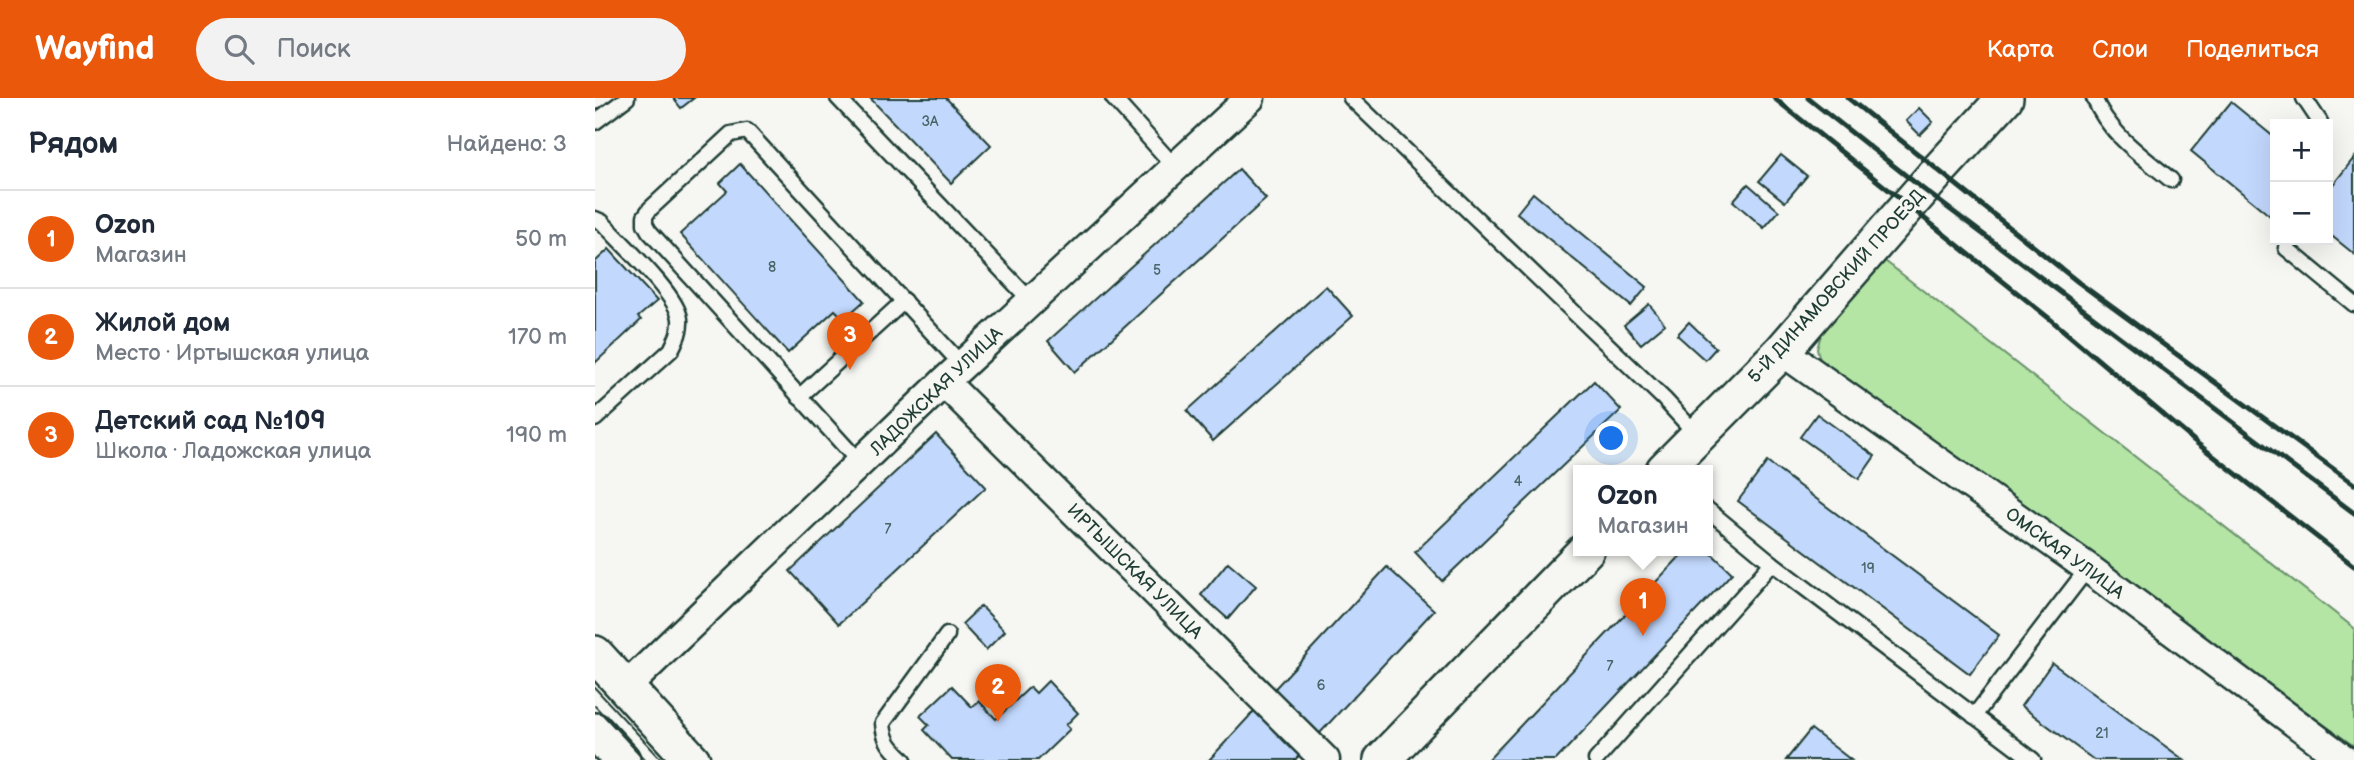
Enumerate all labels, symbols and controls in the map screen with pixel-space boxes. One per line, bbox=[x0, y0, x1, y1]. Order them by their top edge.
search box bbox=[196, 18, 686, 81]
text: Wayfind bbox=[35, 29, 154, 69]
icon: search bbox=[220, 30, 258, 68]
text: Поиск bbox=[276, 34, 351, 65]
text: Карта bbox=[1987, 35, 2054, 64]
text: Слои bbox=[2092, 35, 2148, 64]
text: Поделиться bbox=[2186, 35, 2319, 64]
house number: 3А bbox=[921, 113, 939, 130]
map controls bbox=[2270, 119, 2333, 245]
button: + bbox=[2270, 119, 2333, 182]
text: Рядом bbox=[28, 126, 118, 162]
text: Найдено: 3 bbox=[446, 130, 567, 158]
button: − bbox=[2270, 182, 2333, 245]
street label: 5-Й ДИНАМОВСКИЙ ПРОЕЗД bbox=[1744, 185, 1929, 387]
text: Ozon bbox=[95, 210, 156, 241]
text: 1 bbox=[46, 225, 56, 253]
text: 50 m bbox=[515, 225, 567, 253]
text: Магазин bbox=[95, 241, 187, 269]
house number: 8 bbox=[768, 259, 776, 276]
house number: 5 bbox=[1153, 262, 1161, 279]
text: Жилой дом bbox=[95, 308, 230, 339]
pin: 3 bbox=[827, 312, 873, 370]
text: 2 bbox=[44, 323, 58, 351]
text: 170 m bbox=[508, 323, 567, 351]
street label: ЛАДОЖСКАЯ УЛИЦА bbox=[865, 323, 1007, 461]
text: Место · Иртышская улица bbox=[95, 339, 369, 367]
text: Детский сад №109 bbox=[95, 406, 326, 437]
text: 3 bbox=[44, 421, 58, 449]
text: 190 m bbox=[506, 421, 567, 449]
your location bbox=[1594, 421, 1628, 455]
text: Школа · Ладожская улица bbox=[95, 437, 371, 465]
popup bbox=[1573, 465, 1713, 556]
house number: 4 bbox=[1514, 473, 1523, 490]
text: Ozon bbox=[1597, 481, 1658, 512]
street label: ИРТЫШСКАЯ УЛИЦА bbox=[1063, 500, 1207, 643]
street label: ОМСКАЯ УЛИЦА bbox=[2001, 503, 2128, 603]
text: Магазин bbox=[1597, 512, 1689, 540]
house number: 7 bbox=[885, 521, 892, 538]
house number: 19 bbox=[1861, 560, 1875, 577]
pin: 1 bbox=[1620, 578, 1666, 636]
house number: 7 bbox=[1607, 658, 1614, 675]
pin: 2 bbox=[975, 664, 1021, 722]
house number: 6 bbox=[1317, 677, 1326, 694]
house number: 21 bbox=[2095, 725, 2109, 742]

